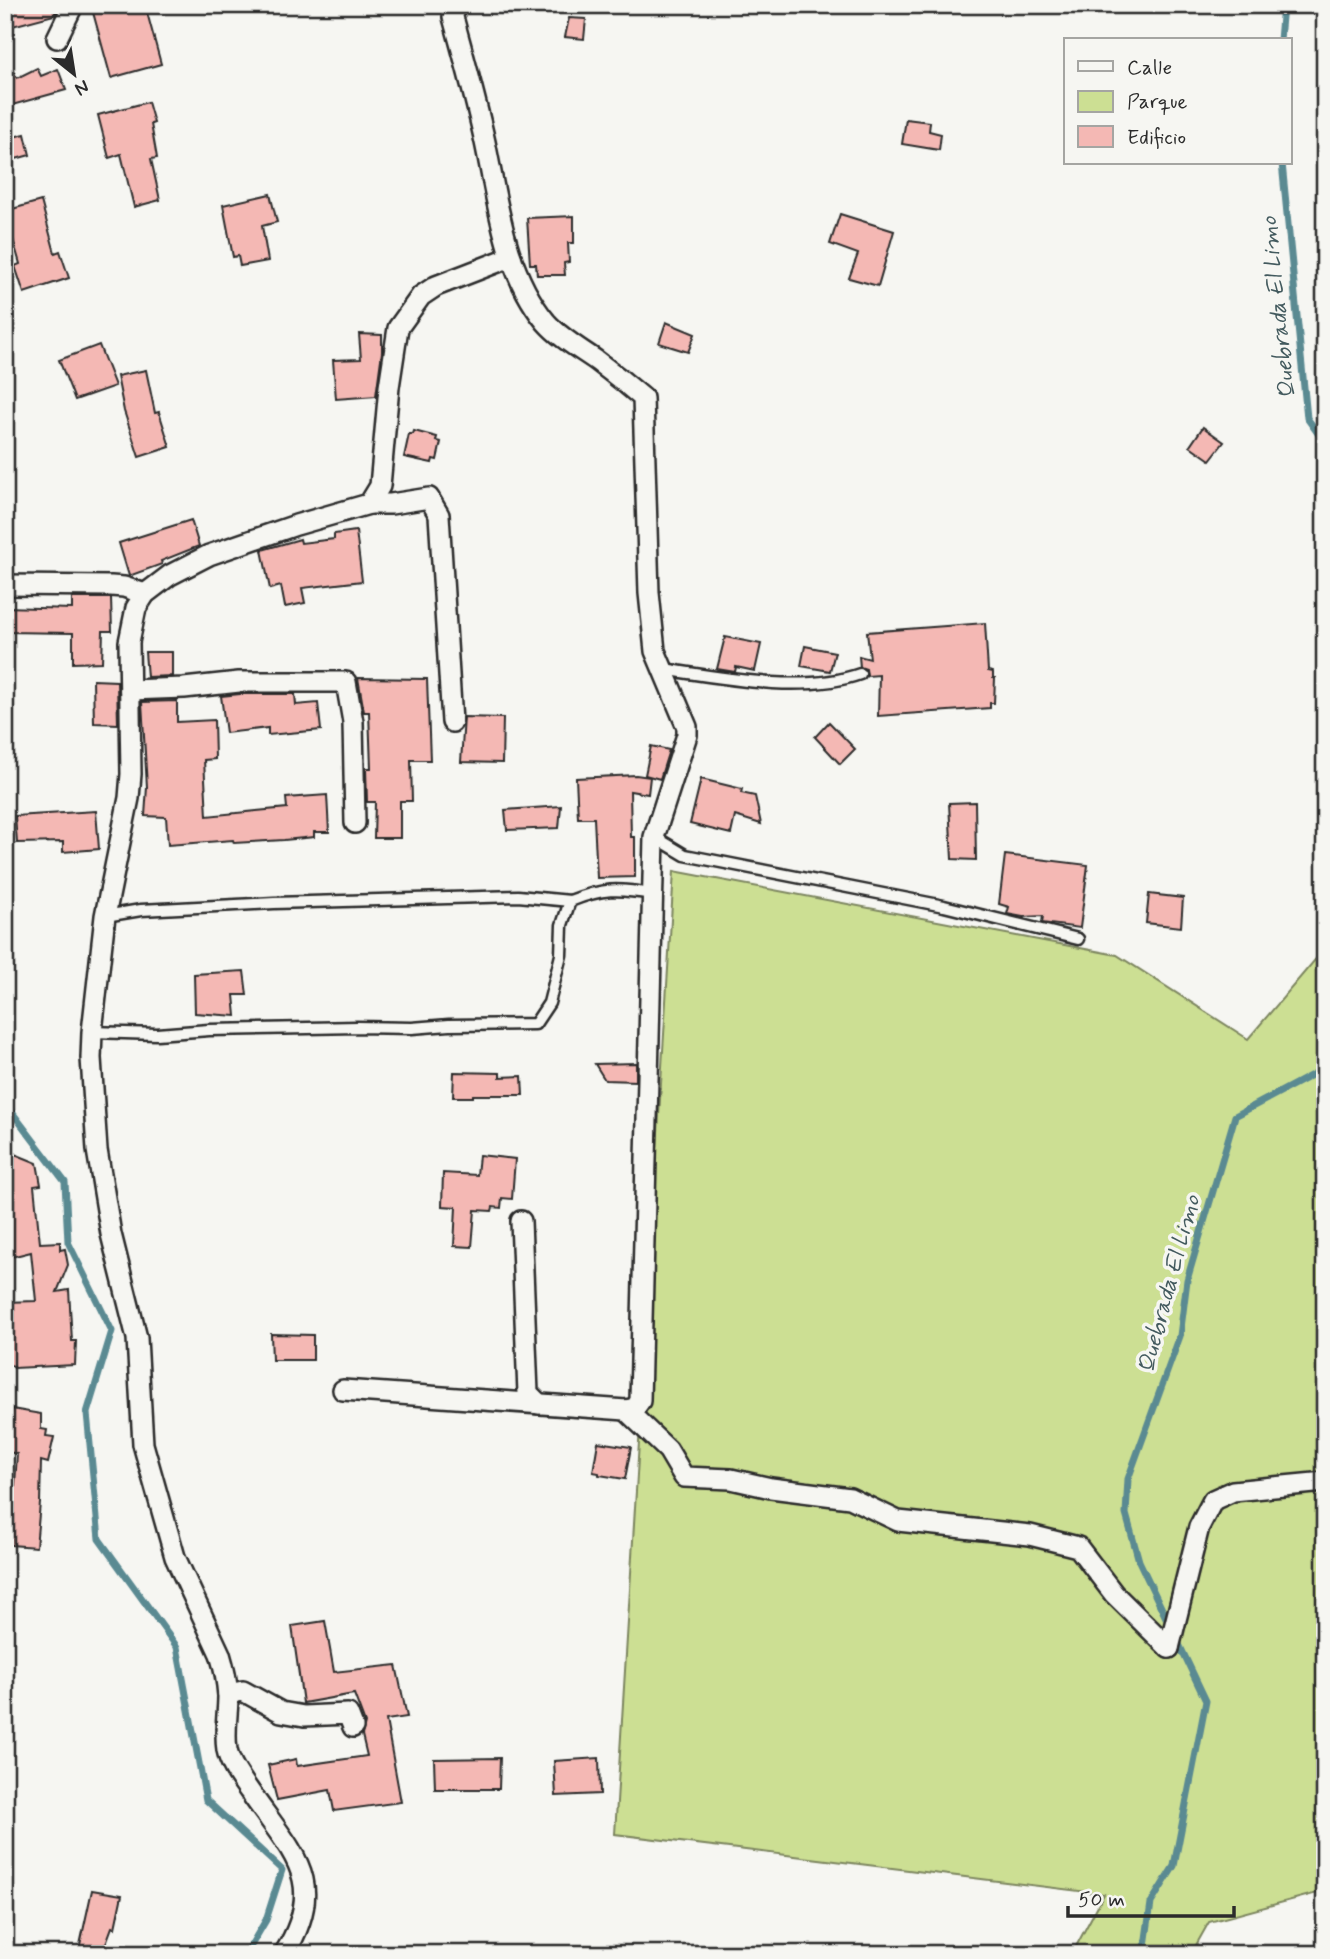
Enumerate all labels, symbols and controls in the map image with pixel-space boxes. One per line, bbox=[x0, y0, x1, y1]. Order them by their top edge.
north arrow bbox=[38, 38, 108, 108]
legend bbox=[1064, 38, 1292, 164]
text: Calle bbox=[1127, 54, 1172, 82]
text: N bbox=[70, 73, 93, 101]
text: Parque bbox=[1127, 88, 1188, 116]
text: Edificio bbox=[1127, 124, 1186, 152]
water label: Quebrada El Limo bbox=[1254, 214, 1303, 400]
water label: Quebrada El Limo bbox=[1132, 1191, 1208, 1377]
scale bar bbox=[1068, 1875, 1234, 1919]
text: 50 m bbox=[1078, 1886, 1125, 1914]

